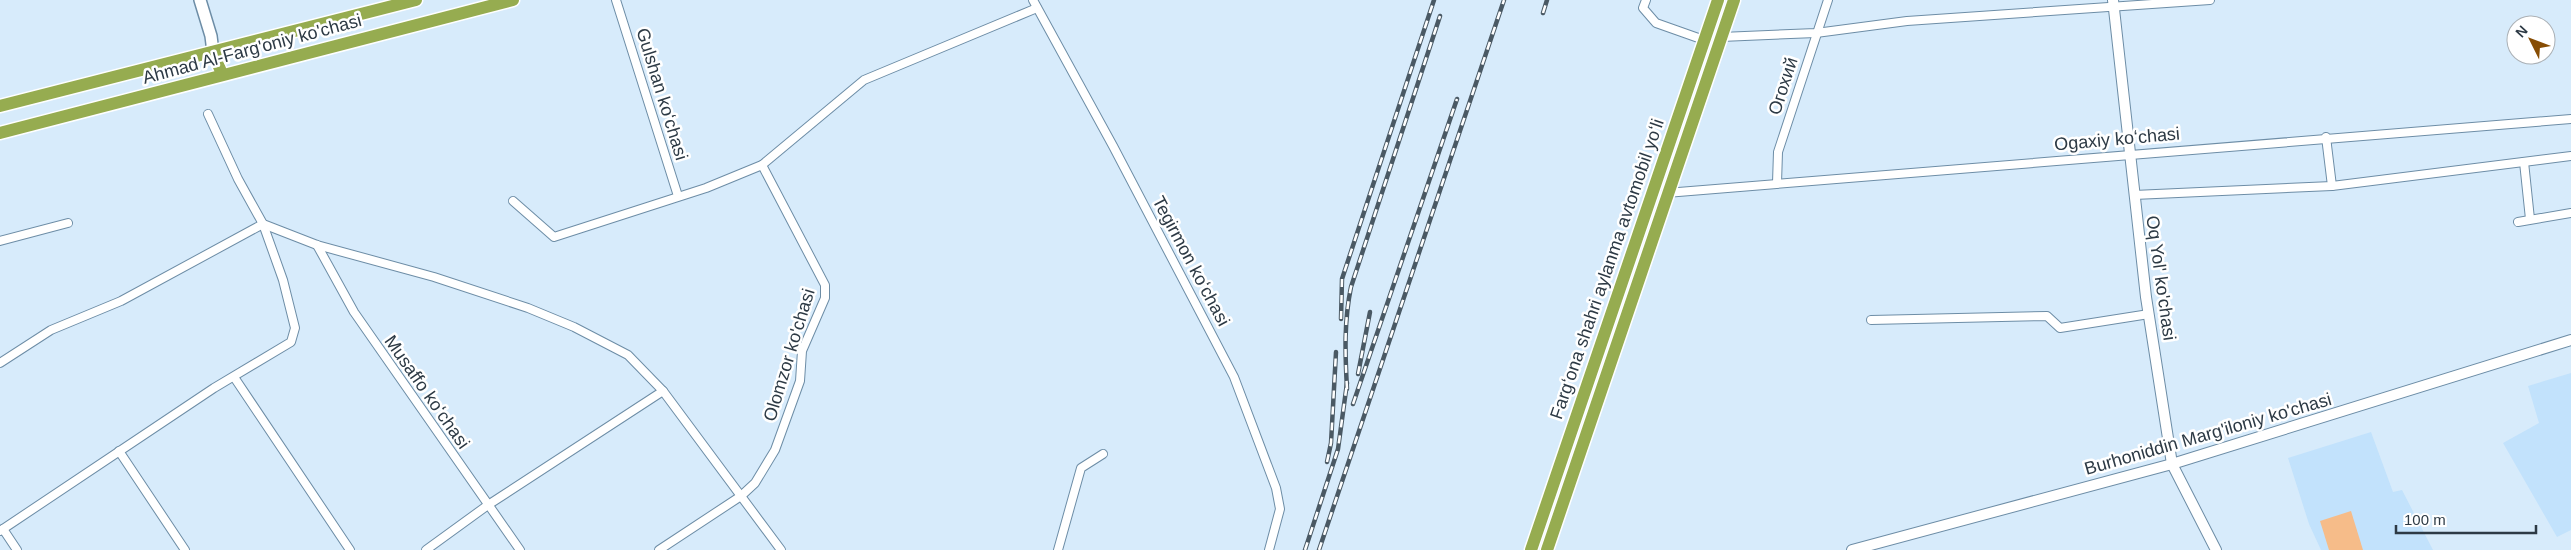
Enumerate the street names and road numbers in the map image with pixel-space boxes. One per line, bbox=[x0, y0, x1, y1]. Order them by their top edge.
street label: Ahmad Al-Farg'oniy ko'chasi bbox=[140, 10, 364, 88]
street label: Gulshan koʻchasi bbox=[632, 26, 692, 162]
street label: Огохий bbox=[1764, 55, 1802, 117]
street label: Fargʻona shahri aylanma avtomobil yoʻli bbox=[1546, 116, 1668, 422]
street label: Ogaxiy koʻchasi bbox=[2053, 124, 2181, 154]
street label: Tegirmon koʻchasi bbox=[1148, 193, 1234, 329]
street label: Oq Yol' ko'chasi bbox=[2142, 214, 2180, 342]
street label: Olomzor ko'chasi bbox=[759, 286, 819, 424]
street label: Musaffo koʻchasi bbox=[380, 331, 474, 453]
street label: Burhoniddin Marg'iloniy ko'chasi bbox=[2082, 389, 2334, 479]

